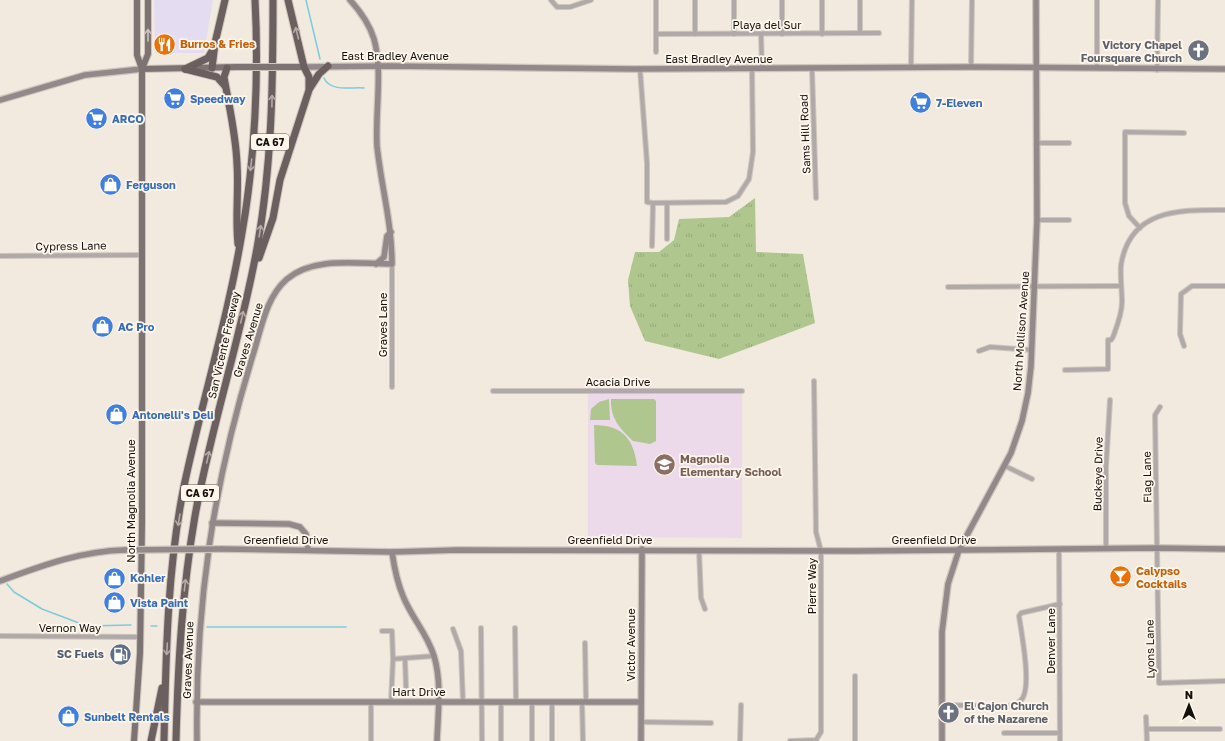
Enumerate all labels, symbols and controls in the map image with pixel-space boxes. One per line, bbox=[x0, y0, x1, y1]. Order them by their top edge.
street label: Playa del Sur bbox=[733, 18, 802, 31]
one-way arrow bbox=[292, 27, 300, 40]
one-way arrow bbox=[144, 29, 152, 42]
restaurant icon: Burros & Fries bbox=[152, 31, 178, 57]
place label: Burros & Fries bbox=[180, 37, 255, 50]
place label: Victory Chapel Foursquare Church bbox=[1081, 38, 1182, 64]
church icon: Victory Chapel Foursquare Church bbox=[1185, 38, 1211, 64]
street label: East Bradley Avenue bbox=[341, 49, 449, 62]
street label: East Bradley Avenue bbox=[665, 52, 773, 65]
supermarket icon: Speedway bbox=[162, 86, 188, 112]
supermarket icon: 7-Eleven bbox=[907, 90, 933, 116]
place label: Speedway bbox=[190, 92, 246, 105]
street label: Sams Hill Road bbox=[797, 94, 812, 174]
one-way arrow bbox=[268, 95, 276, 108]
place label: 7-Eleven bbox=[936, 96, 983, 109]
supermarket icon: ARCO bbox=[84, 106, 110, 132]
place label: ARCO bbox=[112, 112, 144, 125]
road number: CA 67 bbox=[251, 134, 289, 150]
one-way arrow bbox=[247, 158, 255, 171]
shop icon: Ferguson bbox=[98, 172, 124, 198]
place label: Ferguson bbox=[126, 178, 176, 191]
one-way arrow bbox=[256, 224, 264, 237]
street label: Cypress Lane bbox=[35, 238, 107, 253]
street label: North Mollison Avenue bbox=[1010, 271, 1031, 391]
street label: San Vicente Freeway bbox=[205, 290, 242, 400]
street label: Graves Lane bbox=[376, 293, 389, 357]
street label: Graves Avenue bbox=[230, 301, 265, 379]
one-way arrow bbox=[239, 311, 246, 324]
shop icon: AC Pro bbox=[90, 314, 116, 340]
place label: AC Pro bbox=[118, 320, 155, 333]
street label: Acacia Drive bbox=[586, 375, 650, 388]
shop icon: Antonelli's Deli bbox=[104, 402, 130, 428]
place label: Antonelli's Deli bbox=[132, 408, 214, 421]
street label: Buckeye Drive bbox=[1090, 437, 1105, 511]
street label: North Magnolia Avenue bbox=[124, 439, 137, 563]
one-way arrow bbox=[204, 451, 212, 464]
street label: Flag Lane bbox=[1140, 451, 1153, 503]
school or university icon: Magnolia Elementary School bbox=[652, 452, 678, 478]
place label: Magnolia Elementary School bbox=[680, 452, 782, 478]
road number: CA 67 bbox=[181, 485, 219, 501]
one-way arrow bbox=[175, 513, 183, 526]
street label: Greenfield Drive bbox=[244, 533, 329, 546]
street label: Greenfield Drive bbox=[568, 533, 653, 546]
street label: Greenfield Drive bbox=[892, 533, 977, 546]
street label: Pierre Way bbox=[805, 558, 818, 614]
bar icon: Calypso Cocktails bbox=[1107, 564, 1133, 590]
place label: Calypso Cocktails bbox=[1136, 564, 1187, 590]
shop icon: Kohler bbox=[101, 565, 127, 591]
place label: Kohler bbox=[130, 571, 166, 584]
one-way arrow bbox=[181, 579, 189, 592]
shop icon: Vista Paint bbox=[102, 590, 128, 616]
place label: Vista Paint bbox=[130, 596, 189, 609]
street label: Victor Avenue bbox=[624, 608, 637, 682]
street label: Denver Lane bbox=[1044, 608, 1057, 674]
street label: Lyons Lane bbox=[1142, 619, 1157, 679]
street label: Vernon Way bbox=[39, 621, 101, 634]
street label: Graves Avenue bbox=[180, 621, 195, 699]
fuel station icon: SC Fuels bbox=[107, 641, 133, 667]
one-way arrow bbox=[163, 642, 170, 655]
place label: SC Fuels bbox=[57, 647, 104, 660]
street label: Hart Drive bbox=[392, 685, 446, 698]
north arrow bbox=[1169, 685, 1209, 725]
text: N bbox=[1185, 688, 1193, 701]
church icon: El Cajon Church of the Nazarene bbox=[935, 699, 961, 725]
place label: El Cajon Church of the Nazarene bbox=[964, 699, 1049, 725]
shop icon: Sunbelt Rentals bbox=[56, 704, 82, 730]
place label: Sunbelt Rentals bbox=[84, 710, 170, 723]

